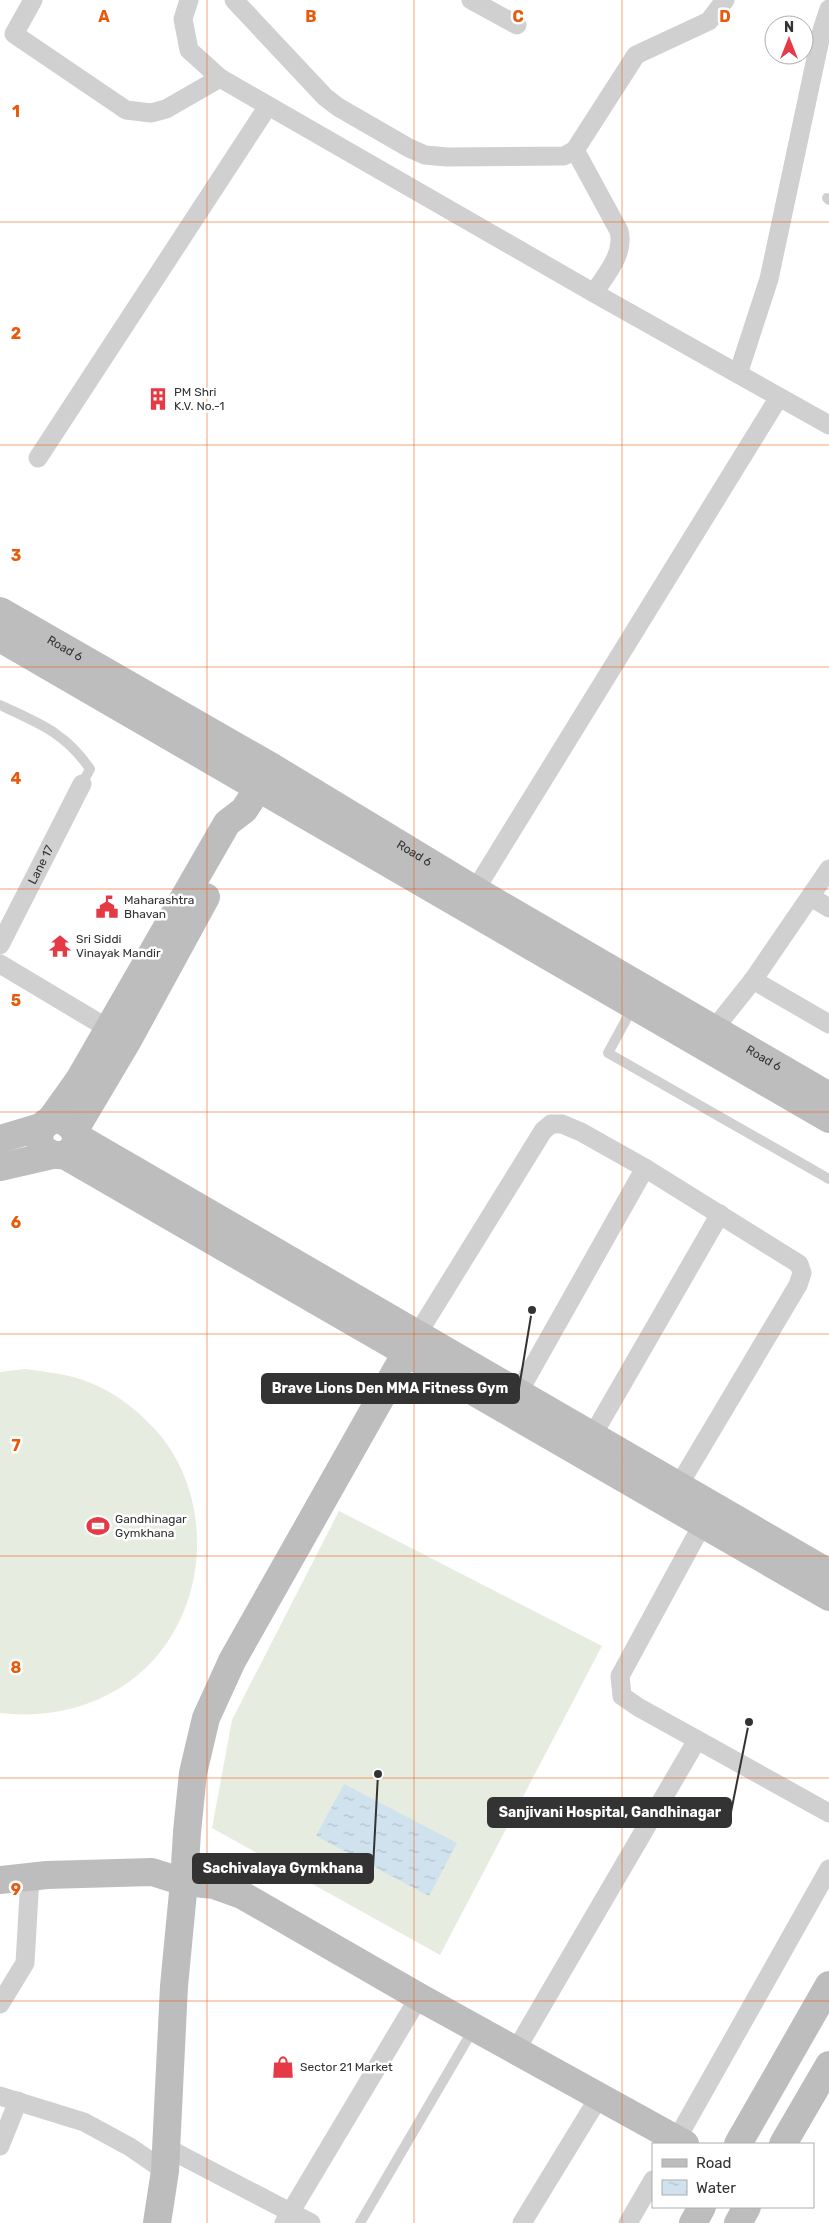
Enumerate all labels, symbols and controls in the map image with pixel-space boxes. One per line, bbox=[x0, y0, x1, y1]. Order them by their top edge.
text: A bbox=[98, 7, 110, 26]
text: B bbox=[305, 7, 317, 26]
text: C bbox=[512, 7, 524, 26]
text: D bbox=[719, 7, 731, 26]
north arrow bbox=[764, 15, 814, 65]
text: N bbox=[784, 19, 794, 36]
text: 1 bbox=[12, 102, 20, 121]
text: 2 bbox=[11, 324, 21, 343]
place label: PM Shri K.V. No.-1 bbox=[174, 385, 224, 413]
building icon: PM Shri K.V. No.-1 bbox=[145, 386, 171, 412]
text: 3 bbox=[11, 546, 21, 565]
street label: Road 6 bbox=[45, 633, 85, 664]
text: 4 bbox=[11, 769, 22, 788]
street label: Road 6 bbox=[394, 837, 435, 869]
street label: Lane 17 bbox=[25, 843, 57, 887]
place label: Maharashtra Bhavan bbox=[124, 893, 194, 921]
public building icon: Maharashtra Bhavan bbox=[94, 894, 120, 920]
place label: Sri Siddi Vinayak Mandir bbox=[76, 932, 161, 960]
temple icon: Sri Siddi Vinayak Mandir bbox=[47, 933, 73, 959]
text: 5 bbox=[11, 991, 21, 1010]
street label: Road 6 bbox=[744, 1042, 784, 1074]
text: 6 bbox=[11, 1213, 21, 1232]
callout: Brave Lions Den MMA Fitness Gym bbox=[262, 1374, 519, 1403]
text: Brave Lions Den MMA Fitness Gym bbox=[272, 1380, 508, 1397]
text: 7 bbox=[11, 1436, 21, 1455]
place label: Gandhinagar Gymkhana bbox=[115, 1512, 187, 1540]
sports icon: Gandhinagar Gymkhana bbox=[85, 1513, 111, 1539]
text: 8 bbox=[11, 1658, 22, 1677]
callout: Sanjivani Hospital, Gandhinagar bbox=[488, 1798, 731, 1827]
text: Sanjivani Hospital, Gandhinagar bbox=[499, 1804, 722, 1821]
callout: Sachivalaya Gymkhana bbox=[193, 1854, 373, 1883]
text: Sachivalaya Gymkhana bbox=[203, 1860, 363, 1877]
text: 9 bbox=[11, 1880, 21, 1899]
shop icon: Sector 21 Market bbox=[270, 2054, 296, 2080]
place label: Sector 21 Market bbox=[300, 2060, 393, 2074]
legend bbox=[652, 2143, 814, 2208]
text: Road bbox=[696, 2154, 732, 2172]
text: Water bbox=[696, 2179, 736, 2197]

